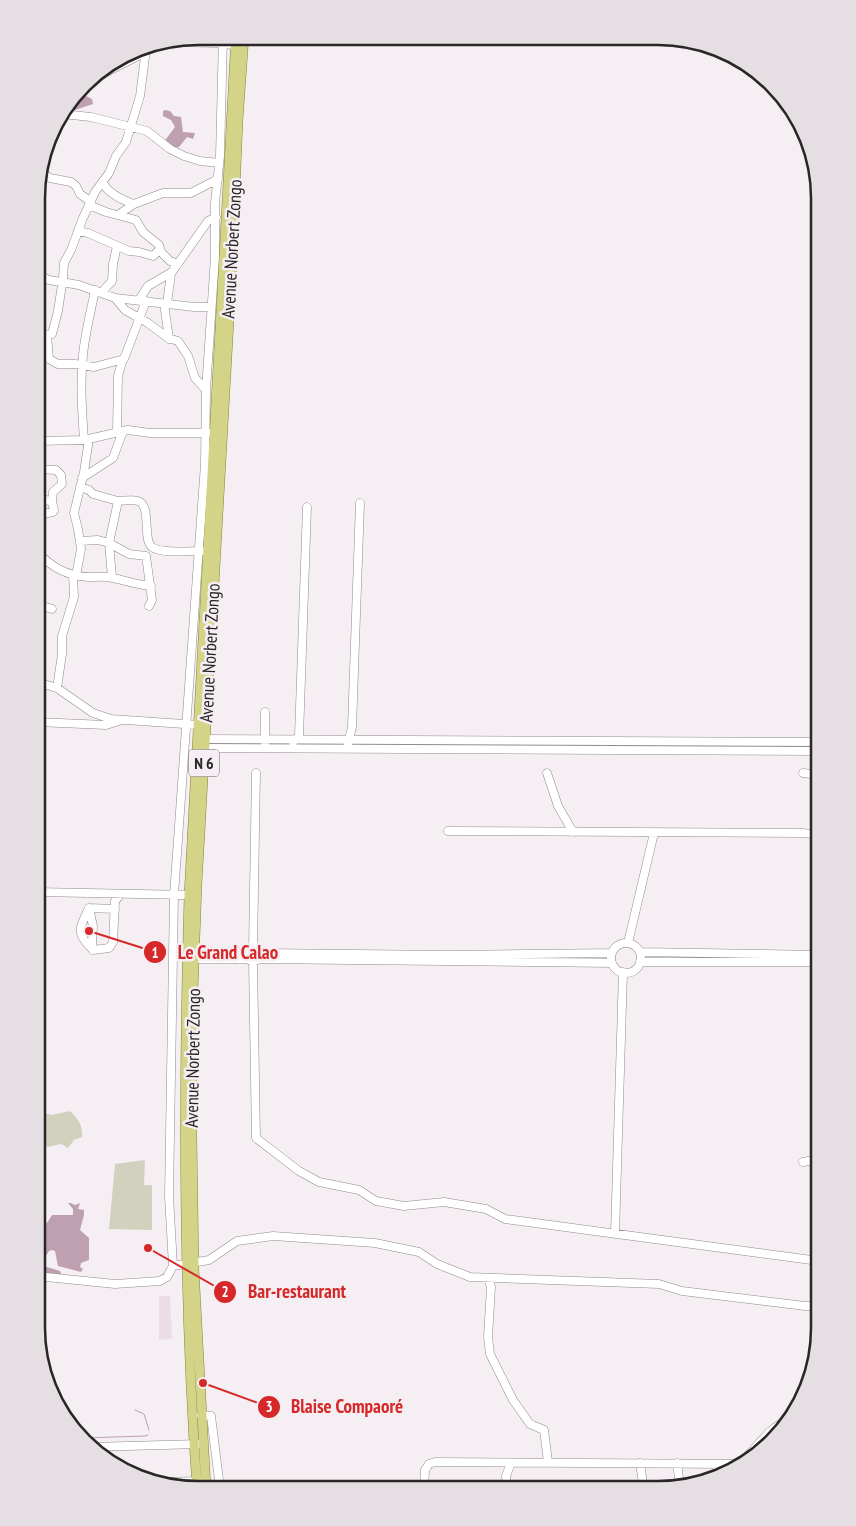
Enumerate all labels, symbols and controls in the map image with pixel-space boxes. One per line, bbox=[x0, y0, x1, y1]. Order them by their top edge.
street label: Avenue Norbert Zongo bbox=[216, 179, 247, 319]
street label: Avenue Norbert Zongo bbox=[194, 583, 225, 723]
road number: N 6 bbox=[189, 750, 219, 776]
callout: Le Grand Calao bbox=[142, 935, 288, 969]
text: Le Grand Calao bbox=[178, 940, 278, 964]
text: 1 bbox=[151, 943, 159, 962]
street label: Avenue Norbert Zongo bbox=[180, 988, 205, 1128]
callout: Bar-restaurant bbox=[213, 1275, 356, 1309]
text: Bar-restaurant bbox=[248, 1279, 346, 1303]
text: 2 bbox=[221, 1282, 229, 1301]
callout: Blaise Compaoré bbox=[256, 1390, 414, 1424]
text: Blaise Compaoré bbox=[291, 1394, 403, 1418]
text: 3 bbox=[265, 1397, 273, 1416]

